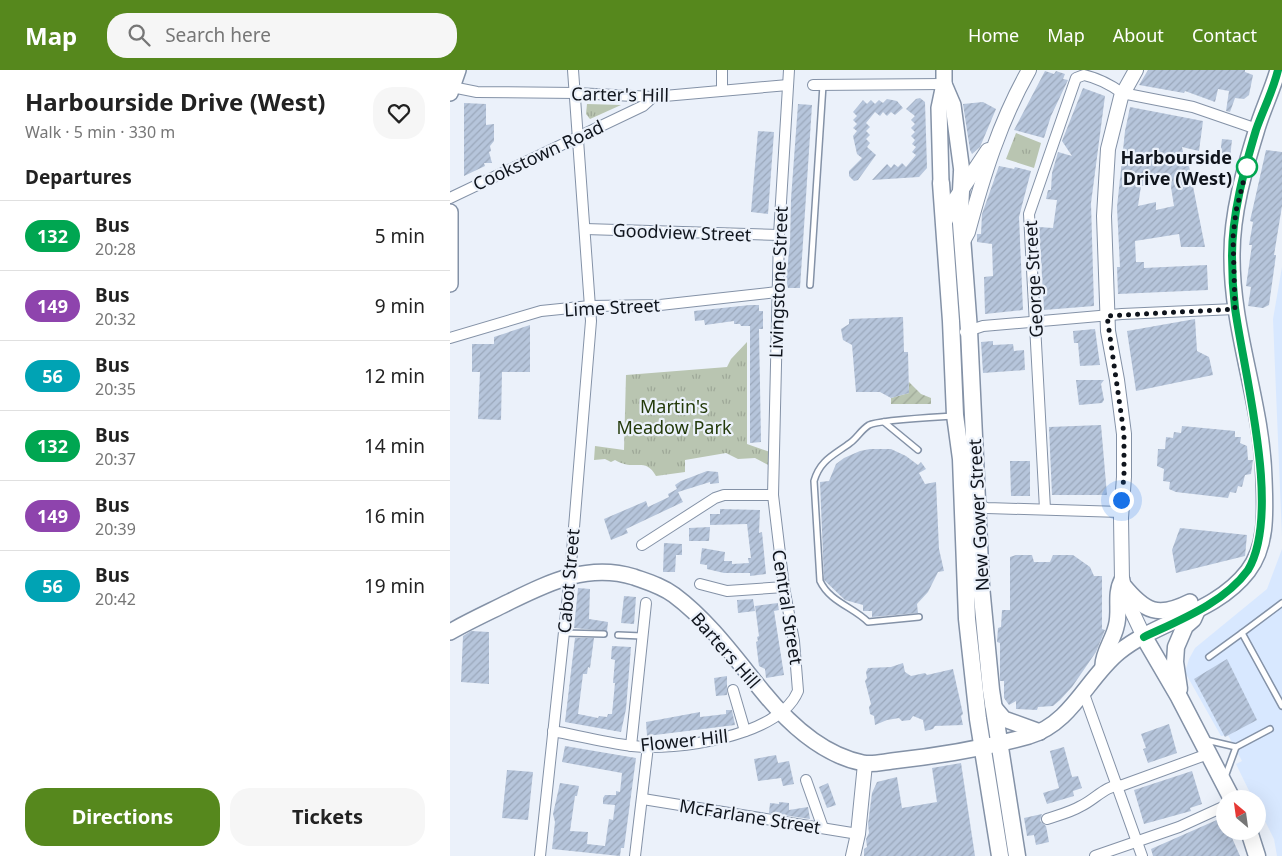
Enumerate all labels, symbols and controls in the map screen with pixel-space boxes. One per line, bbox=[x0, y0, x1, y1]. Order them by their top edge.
search box bbox=[107, 13, 457, 58]
text: Map bbox=[25, 19, 77, 52]
icon: search bbox=[125, 21, 153, 49]
text: Search here bbox=[165, 22, 271, 48]
text: Home bbox=[968, 23, 1019, 47]
text: Map bbox=[1047, 23, 1085, 47]
text: About bbox=[1113, 23, 1164, 47]
text: Contact bbox=[1192, 23, 1257, 47]
street label: Carter's Hill bbox=[571, 81, 669, 107]
text: Harbourside Drive (West) bbox=[25, 85, 325, 118]
button: heart bbox=[373, 87, 425, 139]
street label: Cookstown Road bbox=[469, 114, 607, 196]
text: Walk · 5 min · 330 m bbox=[25, 121, 175, 143]
place label: Harbourside Drive (West) bbox=[1120, 145, 1232, 190]
marker: Harbourside Drive (West) bbox=[1236, 156, 1258, 178]
text: Departures bbox=[25, 164, 132, 190]
street label: Livingstone Street bbox=[763, 205, 793, 359]
text: Bus bbox=[95, 212, 130, 238]
street label: Goodview Street bbox=[612, 218, 752, 246]
street label: George Street bbox=[1018, 219, 1048, 338]
text: 5 min bbox=[375, 223, 425, 249]
text: 132 bbox=[37, 224, 68, 248]
text: 20:28 bbox=[95, 238, 136, 260]
text: Bus bbox=[95, 282, 130, 308]
street label: Lime Street bbox=[563, 292, 661, 321]
text: 9 min bbox=[375, 293, 425, 319]
text: 149 bbox=[37, 294, 68, 318]
text: 20:32 bbox=[95, 308, 136, 330]
text: Bus bbox=[95, 352, 130, 378]
text: 12 min bbox=[364, 363, 425, 389]
text: 56 bbox=[42, 364, 63, 388]
text: 20:35 bbox=[95, 378, 136, 400]
park label: Martin's Meadow Park bbox=[616, 394, 732, 439]
text: Bus bbox=[95, 422, 130, 448]
text: 14 min bbox=[364, 433, 425, 459]
text: 132 bbox=[37, 434, 68, 458]
street label: New Gower Street bbox=[962, 438, 994, 592]
text: 20:37 bbox=[95, 448, 136, 470]
your location bbox=[1109, 488, 1134, 513]
text: Bus bbox=[95, 492, 130, 518]
text: 16 min bbox=[364, 503, 425, 529]
text: 149 bbox=[37, 504, 68, 528]
text: 20:39 bbox=[95, 518, 136, 540]
street label: Cabot Street bbox=[551, 527, 585, 634]
street label: Central Street bbox=[767, 548, 809, 667]
text: Bus bbox=[95, 562, 130, 588]
text: 19 min bbox=[364, 573, 425, 599]
text: 56 bbox=[42, 574, 63, 598]
text: 20:42 bbox=[95, 588, 136, 610]
street label: Barters Hill bbox=[686, 607, 766, 693]
street label: Flower Hill bbox=[639, 723, 729, 757]
button: Directions bbox=[25, 788, 220, 846]
button: Tickets bbox=[230, 788, 425, 846]
north arrow bbox=[1216, 790, 1266, 840]
map controls bbox=[1216, 790, 1266, 840]
street label: McFarlane Street bbox=[678, 793, 823, 839]

